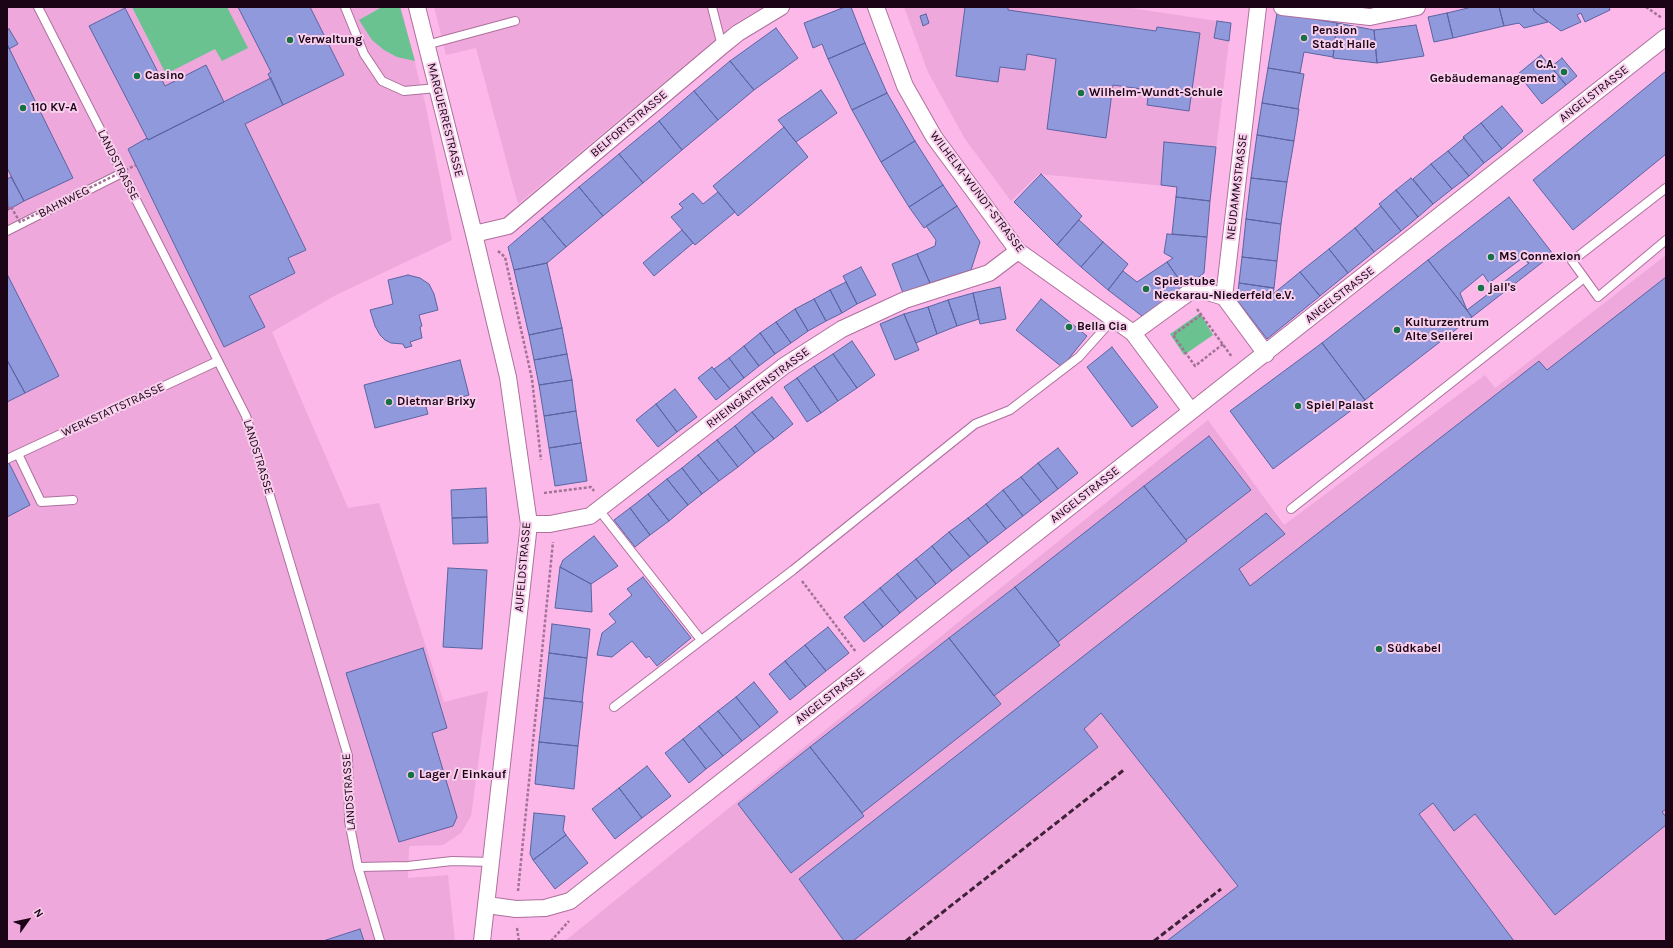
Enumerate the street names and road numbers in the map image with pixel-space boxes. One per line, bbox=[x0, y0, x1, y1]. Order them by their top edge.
street label: MARGUERRESTRASSE bbox=[424, 62, 466, 178]
street label: ANGELSTRASSE bbox=[1556, 62, 1632, 126]
street label: BELFORTSTRASSE bbox=[588, 88, 670, 160]
street label: LANDSTRASSE bbox=[94, 127, 142, 203]
street label: WILHELM-WUNDT-STRASSE bbox=[927, 129, 1027, 255]
street label: NEUDAMMSTRASSE bbox=[1223, 133, 1251, 241]
street label: BAHNWEG bbox=[36, 183, 92, 221]
street label: ANGELSTRASSE bbox=[1302, 263, 1378, 327]
street label: RHEINGÄRTENSTRASSE bbox=[704, 345, 812, 431]
street label: WERKSTATTSTRASSE bbox=[59, 380, 167, 440]
street label: LANDSTRASSE bbox=[240, 418, 276, 496]
street label: ANGELSTRASSE bbox=[1047, 463, 1123, 527]
street label: AUFELDSTRASSE bbox=[512, 522, 534, 612]
street label: ANGELSTRASSE bbox=[792, 664, 868, 728]
street label: LANDSTRASSE bbox=[339, 753, 359, 831]

